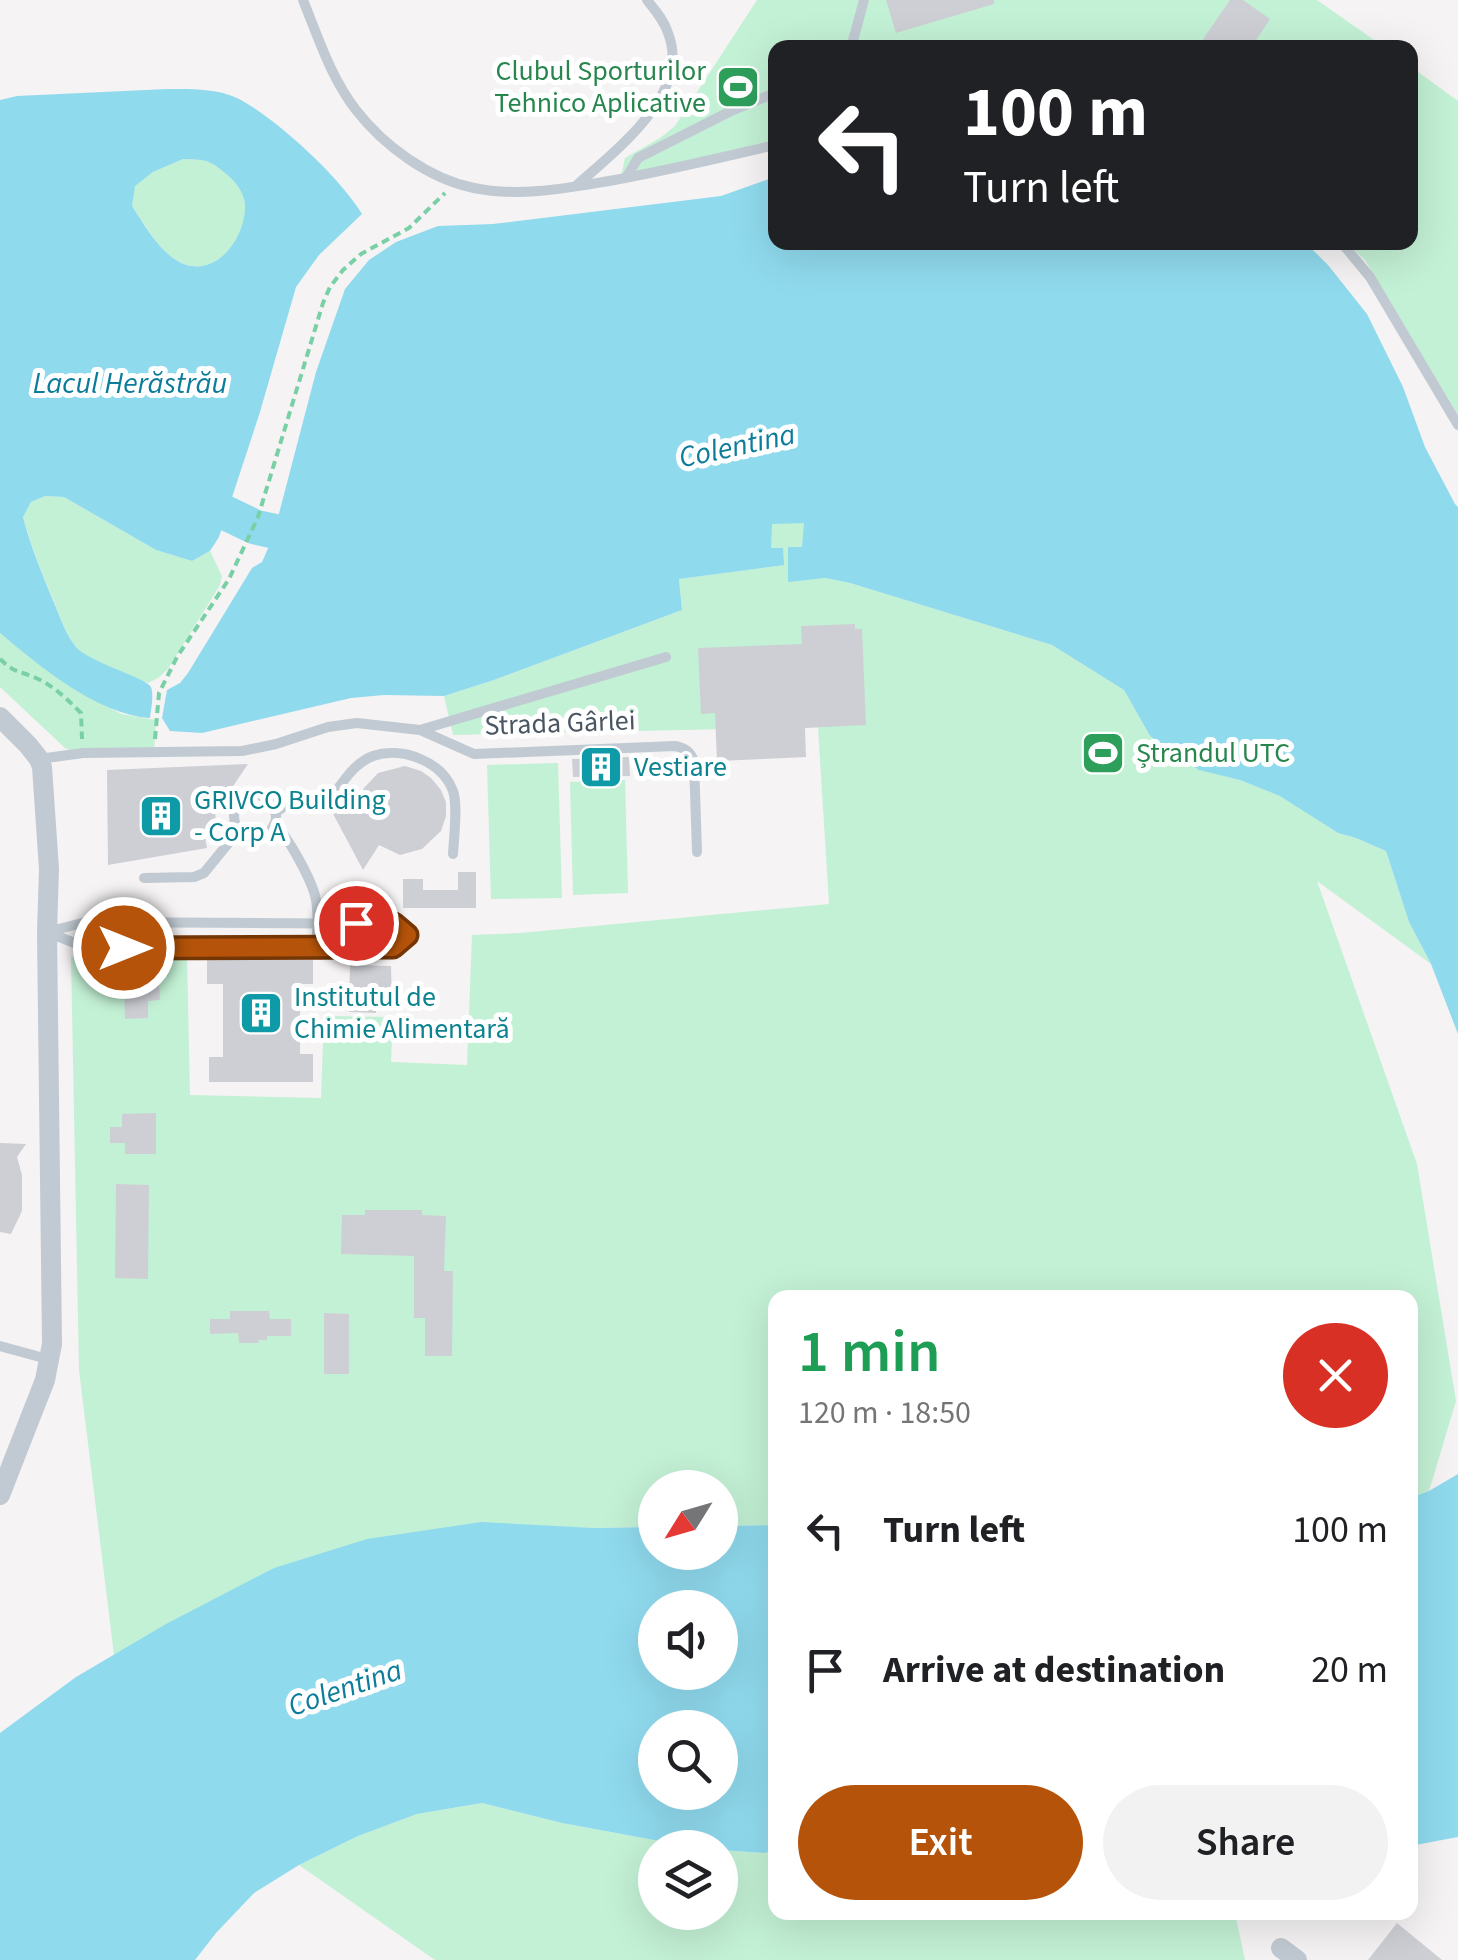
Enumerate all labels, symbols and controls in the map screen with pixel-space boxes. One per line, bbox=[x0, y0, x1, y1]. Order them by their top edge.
place label: Clubul Sporturilor Tehnico Aplicative bbox=[494, 51, 706, 123]
text: 100 m bbox=[963, 63, 1148, 163]
sports icon: Clubul Sporturilor Tehnico Aplicative bbox=[715, 64, 761, 110]
icon: left bbox=[798, 80, 928, 210]
text: Turn left bbox=[963, 156, 1119, 220]
water label: Lacul Herăstrău bbox=[33, 362, 227, 405]
water label: Colentina bbox=[675, 413, 799, 479]
street label: Strada Gârlei bbox=[484, 700, 636, 746]
sports icon: Ștrandul UTC bbox=[1080, 730, 1126, 776]
place label: Ștrandul UTC bbox=[1136, 733, 1290, 773]
building icon: Vestiare bbox=[578, 744, 624, 790]
place label: Vestiare bbox=[634, 747, 727, 787]
place label: GRIVCO Building - Corp A bbox=[194, 780, 386, 852]
building icon: GRIVCO Building - Corp A bbox=[138, 793, 184, 839]
pin bbox=[314, 881, 399, 966]
position arrow bbox=[72, 896, 176, 1000]
icon: arrive bbox=[329, 896, 384, 951]
place label: Institutul de Chimie Alimentară bbox=[294, 977, 510, 1049]
building icon: Institutul de Chimie Alimentară bbox=[238, 990, 284, 1036]
text: 1 min bbox=[798, 1310, 941, 1395]
button: close bbox=[1283, 1323, 1388, 1428]
text: 120 m · 18:50 bbox=[798, 1390, 971, 1436]
north arrow bbox=[638, 1470, 738, 1570]
map controls bbox=[638, 1470, 738, 1930]
icon: left bbox=[798, 1503, 853, 1558]
text: Turn left bbox=[883, 1503, 1025, 1557]
text: 100 m bbox=[1292, 1503, 1388, 1557]
button: sound bbox=[638, 1590, 738, 1690]
icon: arrive bbox=[798, 1643, 853, 1698]
text: Arrive at destination bbox=[883, 1643, 1225, 1697]
text: 20 m bbox=[1311, 1643, 1388, 1697]
water label: Colentina bbox=[282, 1648, 408, 1728]
button: search bbox=[638, 1710, 738, 1810]
button: Exit bbox=[798, 1785, 1083, 1900]
button: Share bbox=[1103, 1785, 1388, 1900]
button: layers bbox=[638, 1830, 738, 1930]

